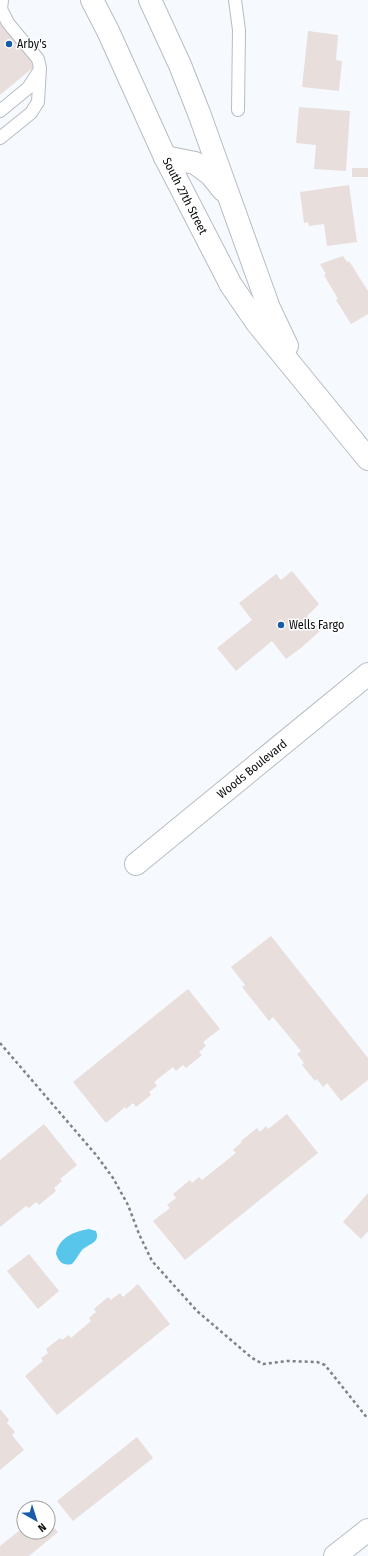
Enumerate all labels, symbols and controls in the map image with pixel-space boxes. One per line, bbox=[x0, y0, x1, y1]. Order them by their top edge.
place label: Arby's bbox=[17, 37, 47, 51]
marker: Arby's bbox=[4, 39, 14, 49]
street label: South 27th Street bbox=[160, 155, 210, 237]
place label: Wells Fargo bbox=[289, 618, 344, 632]
marker: Wells Fargo bbox=[276, 620, 286, 630]
street label: Woods Boulevard bbox=[214, 737, 290, 801]
north arrow bbox=[16, 1500, 56, 1540]
text: N bbox=[35, 1520, 49, 1535]

